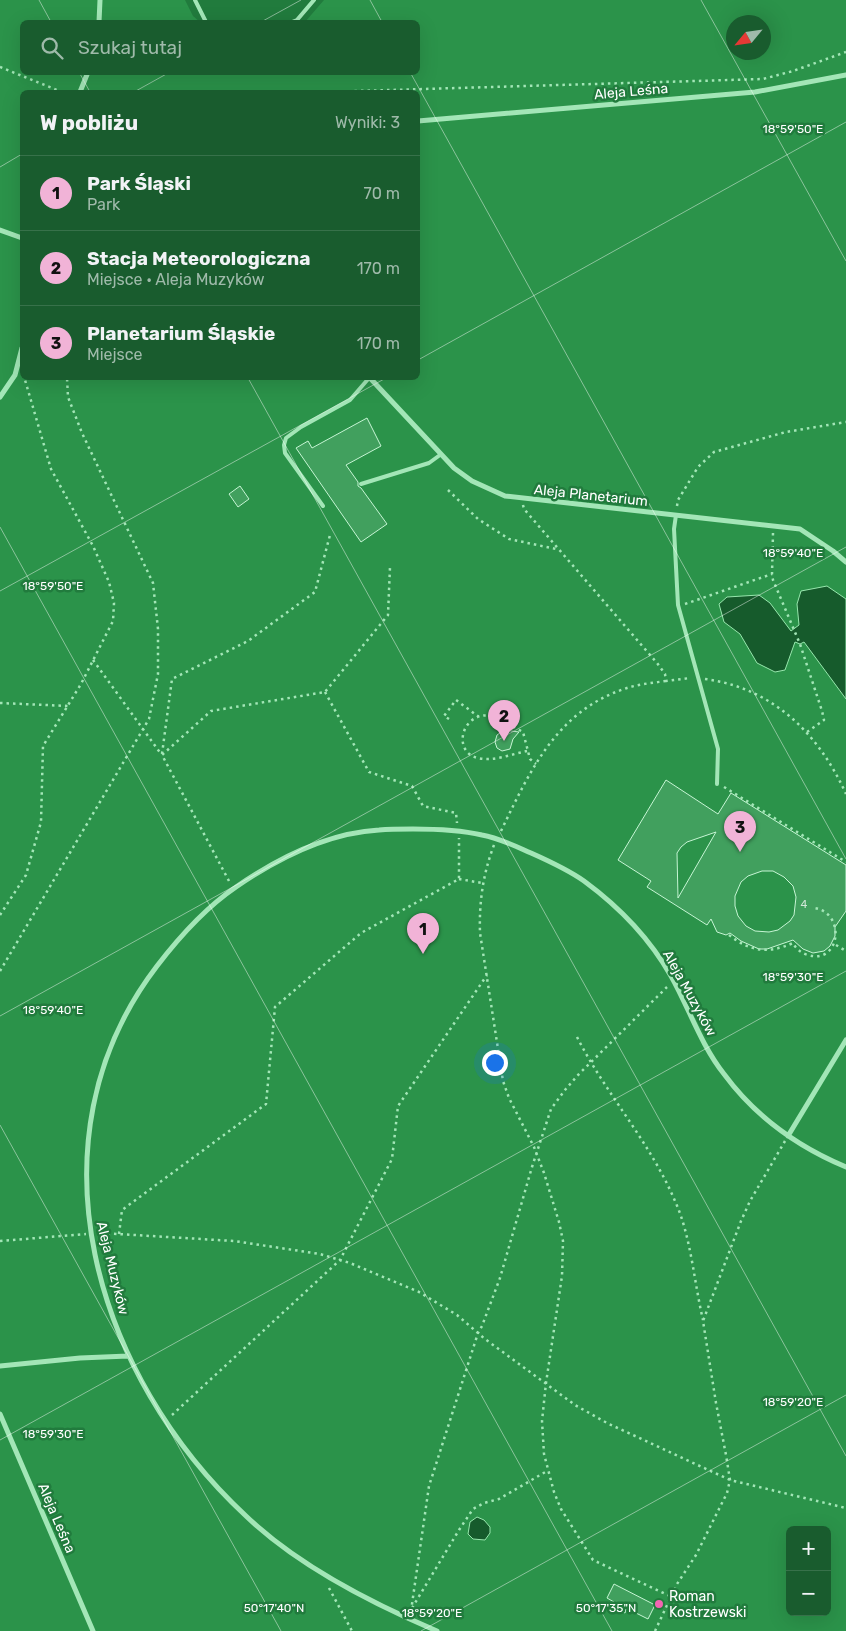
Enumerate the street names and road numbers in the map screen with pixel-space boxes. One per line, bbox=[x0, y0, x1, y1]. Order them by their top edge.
street label: Aleja Leśna bbox=[593, 80, 669, 103]
street label: Aleja Planetarium bbox=[533, 481, 649, 510]
street label: Aleja Muzyków bbox=[659, 947, 720, 1039]
street label: Aleja Muzyków bbox=[93, 1220, 132, 1317]
street label: Aleja Leśna bbox=[34, 1481, 79, 1556]

